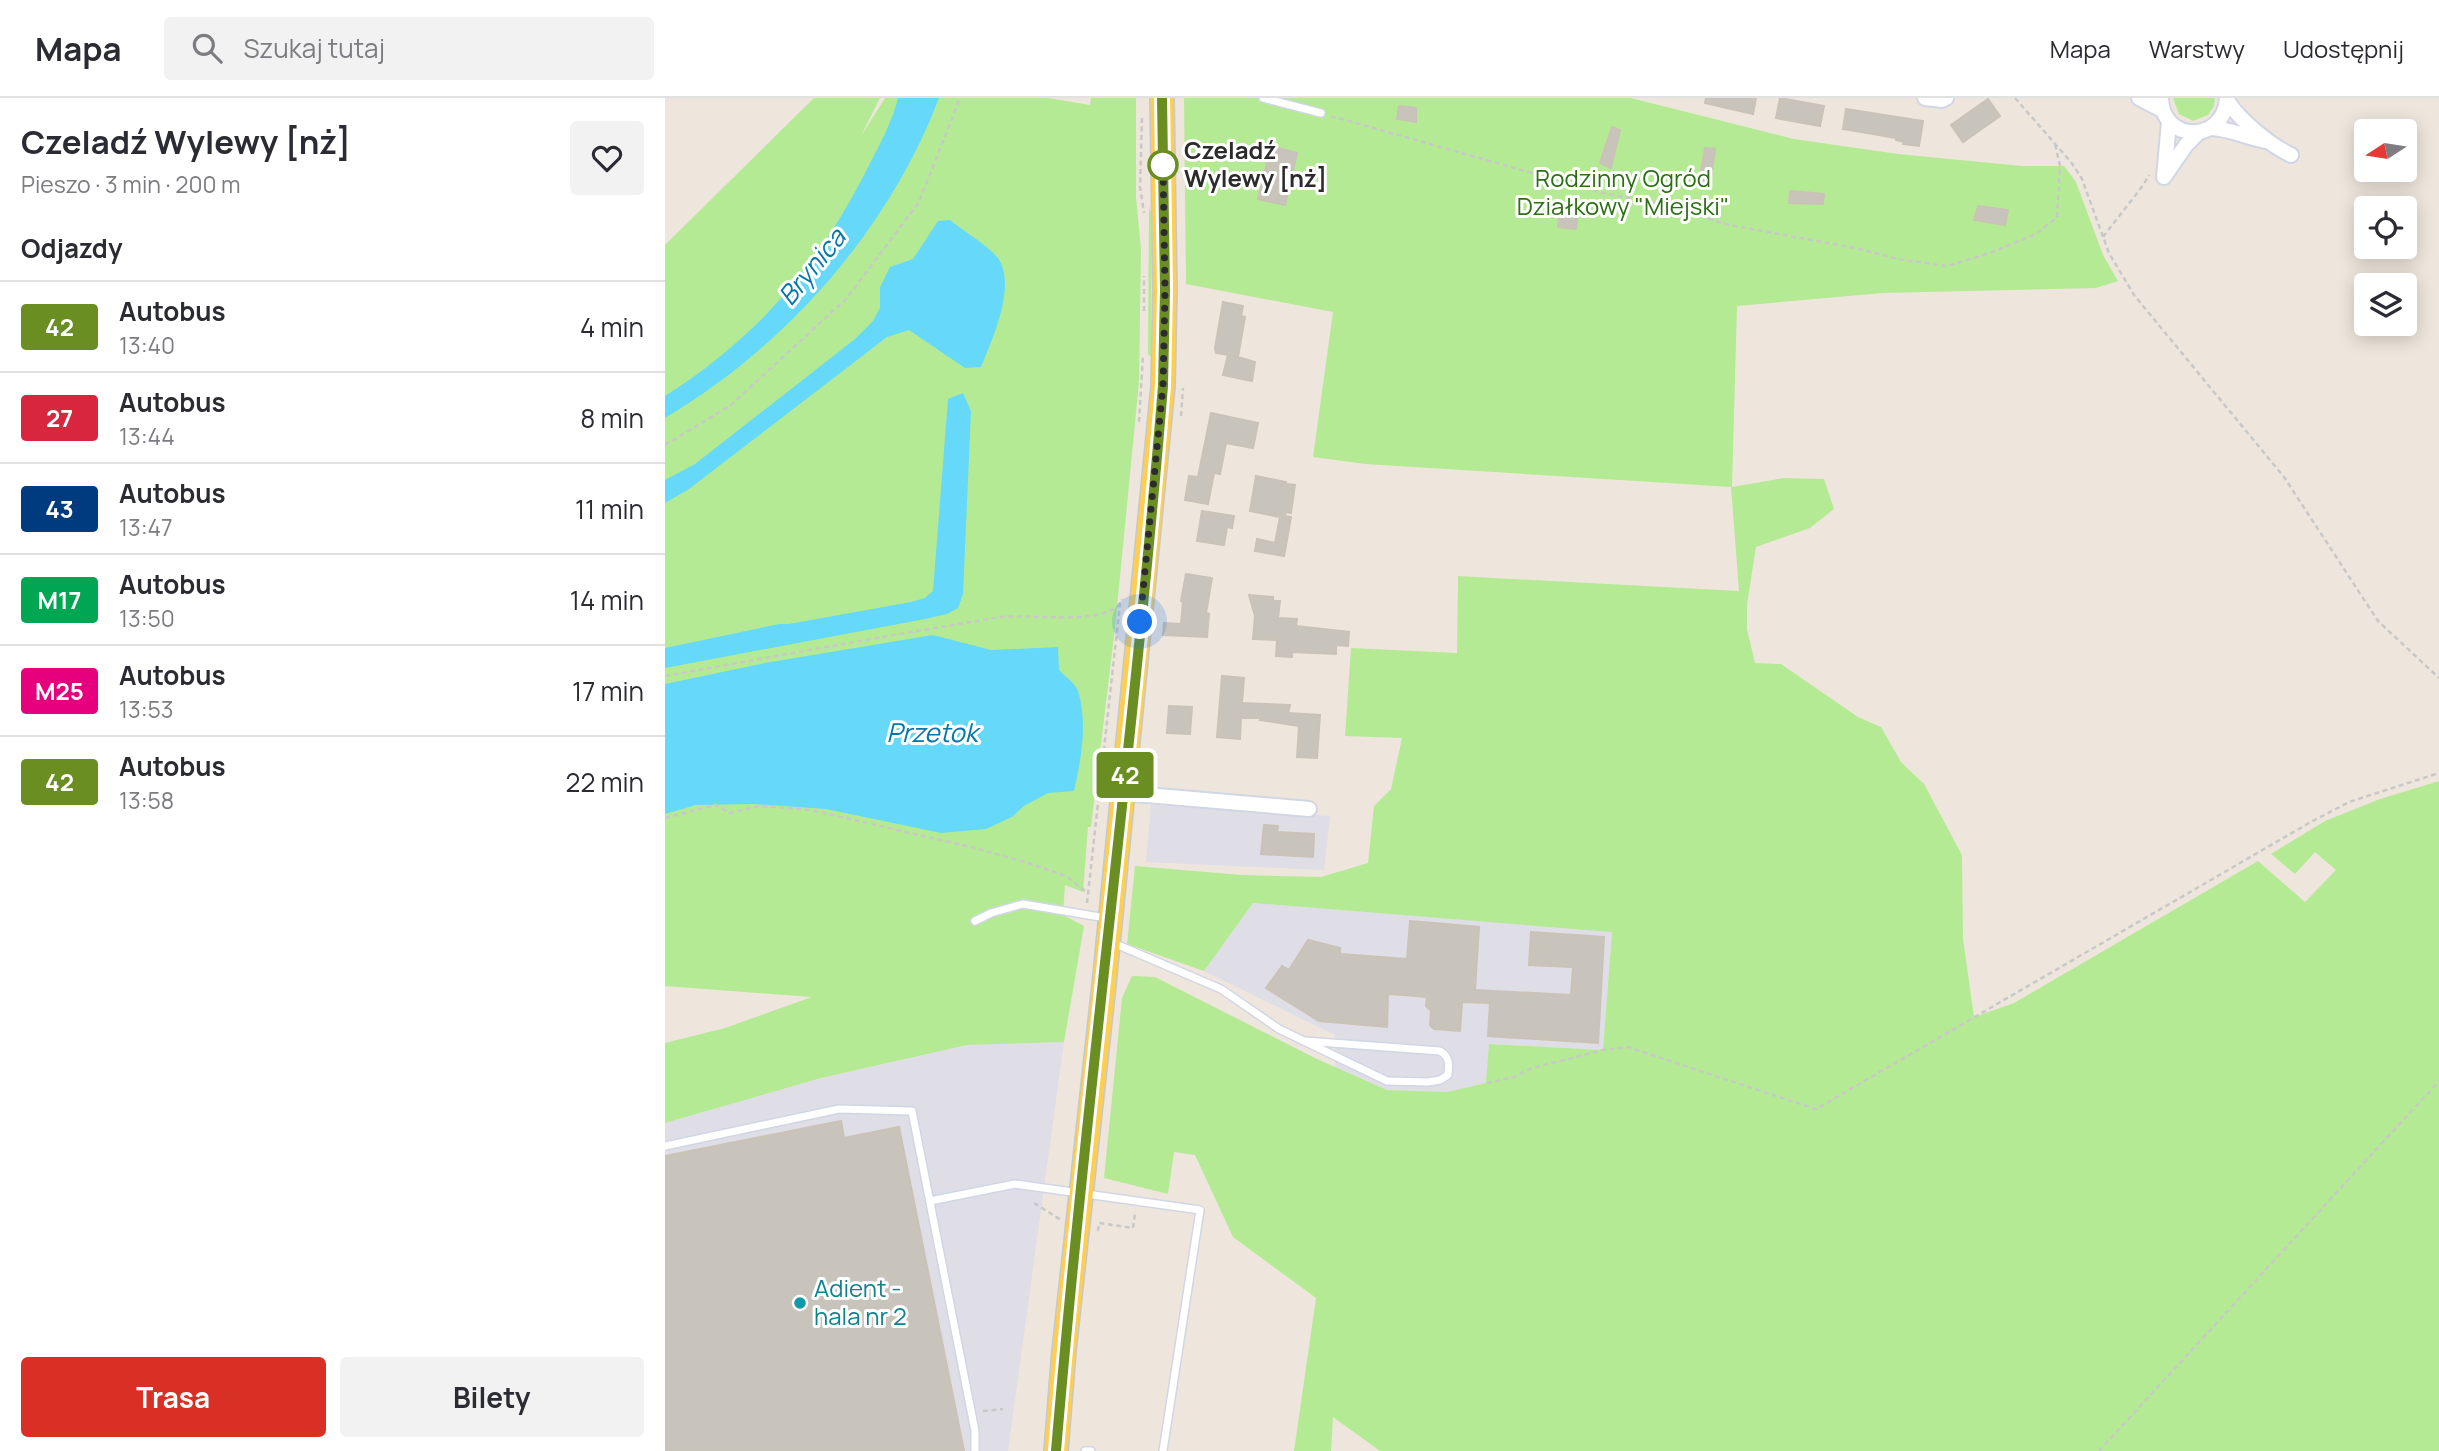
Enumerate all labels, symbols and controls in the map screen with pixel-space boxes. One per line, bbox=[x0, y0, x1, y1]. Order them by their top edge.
search box bbox=[164, 17, 654, 80]
text: Mapa bbox=[35, 26, 122, 71]
icon: search bbox=[188, 29, 226, 67]
text: Szukaj tutaj bbox=[244, 30, 385, 66]
text: Mapa bbox=[2050, 32, 2111, 65]
text: Warstwy bbox=[2149, 32, 2245, 65]
text: Udostępnij bbox=[2283, 32, 2404, 65]
text: Czeladź Wylewy [nż] bbox=[21, 119, 351, 164]
north arrow bbox=[2354, 119, 2417, 182]
map controls bbox=[2354, 119, 2417, 336]
button: heart bbox=[570, 121, 644, 195]
place label: Czeladź Wylewy [nż] bbox=[1184, 133, 1327, 194]
marker: Czeladź Wylewy [nż] bbox=[1148, 150, 1178, 180]
park label: Rodzinny Ogród Działkowy "Miejski" bbox=[1517, 161, 1729, 222]
text: Pieszo · 3 min · 200 m bbox=[21, 168, 241, 200]
button: locate bbox=[2354, 196, 2417, 259]
water label: Brynica bbox=[769, 219, 854, 312]
text: Odjazdy bbox=[21, 230, 122, 266]
button: layers bbox=[2354, 273, 2417, 336]
text: Autobus bbox=[119, 293, 226, 329]
text: 4 min bbox=[580, 309, 644, 345]
text: 42 bbox=[45, 310, 74, 343]
text: 13:40 bbox=[119, 329, 175, 361]
text: Autobus bbox=[119, 384, 226, 420]
text: 8 min bbox=[580, 400, 644, 436]
text: 27 bbox=[46, 401, 73, 434]
text: 13:44 bbox=[119, 420, 175, 452]
text: Autobus bbox=[119, 475, 226, 511]
text: 11 min bbox=[575, 491, 644, 527]
text: 43 bbox=[45, 492, 74, 525]
text: 13:47 bbox=[119, 511, 173, 543]
text: Autobus bbox=[119, 566, 226, 602]
text: 14 min bbox=[570, 582, 644, 618]
text: M17 bbox=[38, 583, 81, 616]
text: 13:50 bbox=[119, 602, 175, 634]
your location bbox=[1122, 604, 1157, 639]
text: Autobus bbox=[119, 657, 226, 693]
text: 17 min bbox=[572, 673, 644, 709]
text: M25 bbox=[35, 674, 84, 707]
text: 13:53 bbox=[119, 693, 174, 725]
water label: Przetok bbox=[886, 714, 982, 750]
text: Autobus bbox=[119, 748, 226, 784]
line badge: 42 bbox=[1093, 752, 1156, 798]
text: 42 bbox=[1111, 758, 1139, 791]
text: 22 min bbox=[566, 764, 644, 800]
text: 42 bbox=[45, 765, 74, 798]
text: 13:58 bbox=[119, 784, 174, 816]
place label: Adient - hala nr 2 bbox=[814, 1271, 907, 1332]
marker: Adient - hala nr 2 bbox=[792, 1295, 808, 1311]
button: Trasa bbox=[21, 1357, 326, 1437]
button: Bilety bbox=[340, 1357, 644, 1437]

